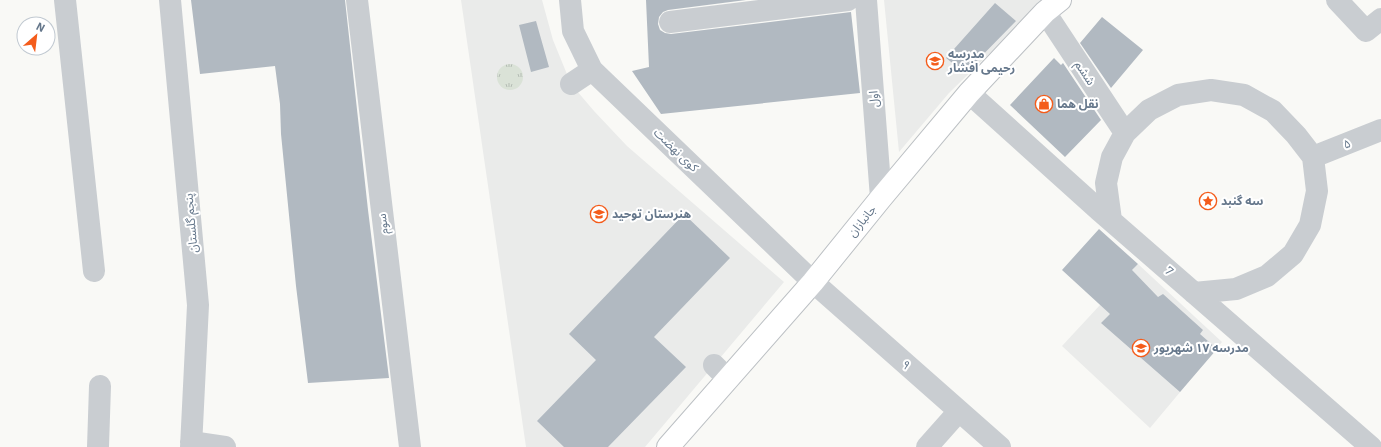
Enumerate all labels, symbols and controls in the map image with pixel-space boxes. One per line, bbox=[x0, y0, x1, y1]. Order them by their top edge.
north arrow bbox=[16, 16, 56, 56]
text: N bbox=[34, 19, 48, 35]
place label: مدرسه رحیمی افشار bbox=[947, 46, 1015, 75]
school or university icon: مدرسه رحیمی افشار bbox=[925, 51, 945, 71]
street label: ششم bbox=[1070, 58, 1099, 89]
street label: اول bbox=[865, 90, 882, 108]
shop icon: نقل هما bbox=[1034, 94, 1054, 114]
place label: نقل هما bbox=[1057, 96, 1099, 111]
street label: کوی نهضت bbox=[651, 125, 703, 175]
street label: ۵ bbox=[1341, 135, 1353, 152]
place icon: سه گنبد bbox=[1198, 191, 1218, 211]
street label: پنجم گلستان bbox=[180, 192, 203, 254]
place label: سه گنبد bbox=[1221, 193, 1263, 208]
street label: جانبازان bbox=[844, 202, 879, 240]
school or university icon: هنرستان توحید bbox=[589, 204, 609, 224]
place label: هنرستان توحید bbox=[612, 206, 691, 221]
street label: سوم bbox=[374, 213, 393, 235]
street label: 7 bbox=[1162, 263, 1177, 279]
school or university icon: مدرسه ۱۷ شهریور bbox=[1131, 338, 1151, 358]
place label: مدرسه ۱۷ شهریور bbox=[1153, 340, 1249, 355]
street label: ۹ bbox=[899, 357, 914, 373]

